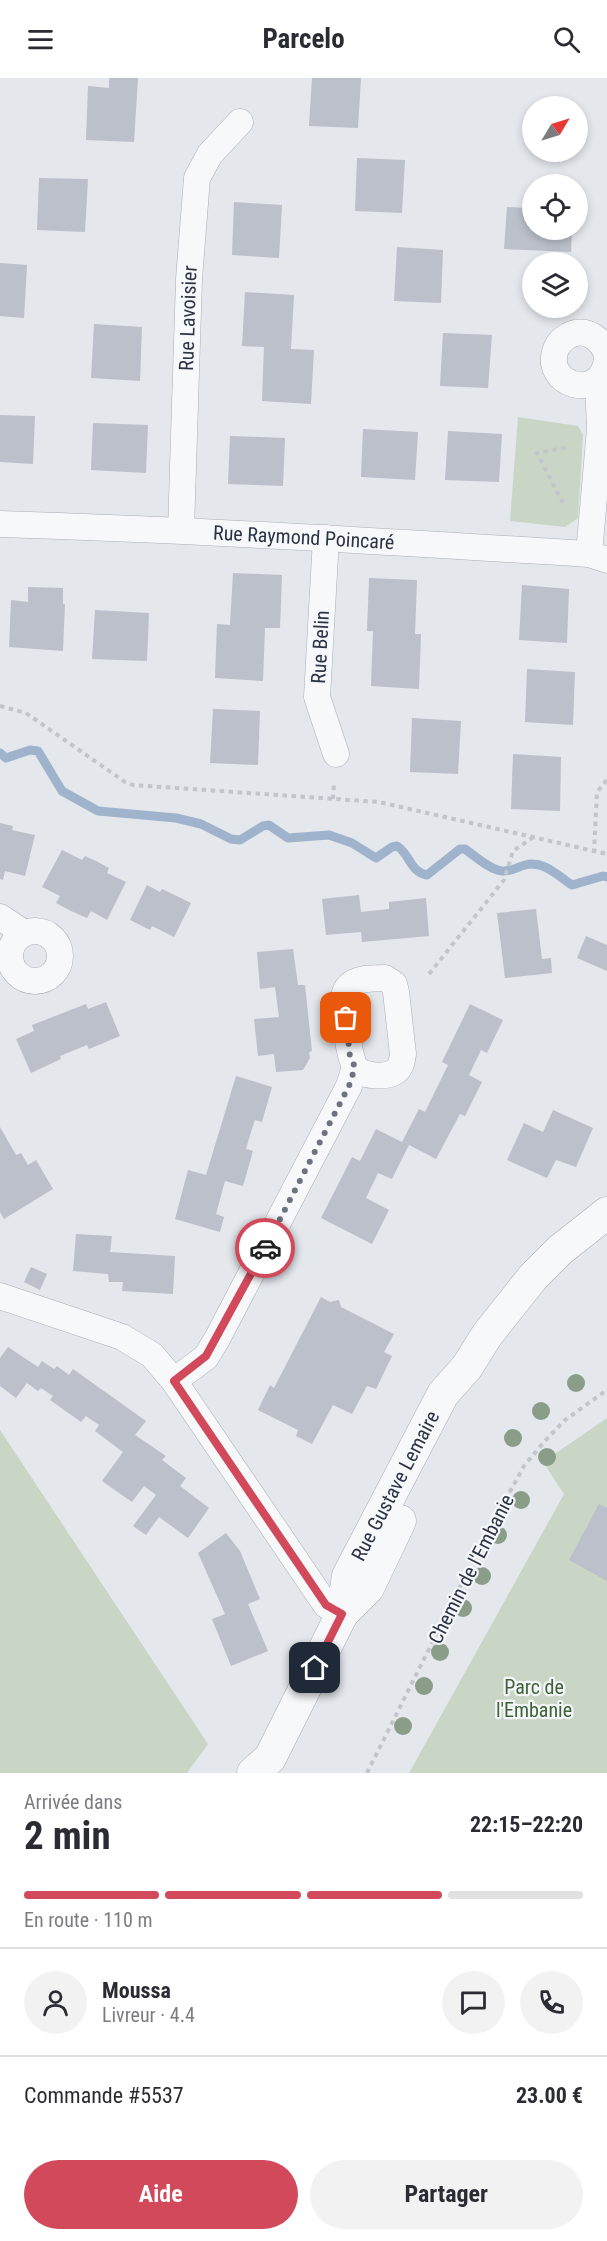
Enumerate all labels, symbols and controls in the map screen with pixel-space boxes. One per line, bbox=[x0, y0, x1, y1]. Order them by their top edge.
icon: menu bbox=[24, 23, 57, 56]
text: Parcelo bbox=[262, 23, 345, 55]
icon: search bbox=[550, 23, 583, 56]
north arrow bbox=[522, 96, 588, 162]
map controls bbox=[522, 96, 588, 318]
button: locate bbox=[522, 174, 588, 240]
button: layers bbox=[522, 252, 588, 318]
street label: Rue Lavoisier bbox=[174, 264, 202, 371]
street label: Rue Raymond Poincaré bbox=[213, 521, 395, 554]
street label: Rue Belin bbox=[306, 610, 334, 684]
pin bbox=[320, 992, 371, 1043]
icon: bag bbox=[329, 1001, 362, 1034]
courier bbox=[235, 1218, 295, 1278]
icon: car bbox=[249, 1232, 282, 1265]
street label: Rue Gustave Lemaire bbox=[346, 1407, 444, 1565]
street label: Chemin de l'Embanie bbox=[423, 1490, 519, 1648]
pin bbox=[289, 1642, 340, 1693]
icon: home bbox=[298, 1651, 331, 1684]
park label: Parc de l'Embanie bbox=[496, 1675, 572, 1722]
text: Arrivée dans bbox=[24, 1790, 122, 1814]
text: 22:15–22:20 bbox=[470, 1812, 583, 1837]
text: 2 min bbox=[24, 1813, 111, 1859]
text: En route · 110 m bbox=[24, 1908, 152, 1932]
button: person bbox=[24, 1971, 87, 2034]
button: chat bbox=[442, 1971, 505, 2034]
button: phone bbox=[520, 1971, 583, 2034]
text: Moussa bbox=[102, 1978, 171, 2003]
text: Livreur · 4.4 bbox=[102, 2003, 195, 2027]
text: Commande #5537 bbox=[24, 2083, 184, 2108]
text: 23.00 € bbox=[516, 2083, 583, 2108]
button: Aide bbox=[24, 2160, 298, 2229]
button: Partager bbox=[310, 2160, 583, 2229]

